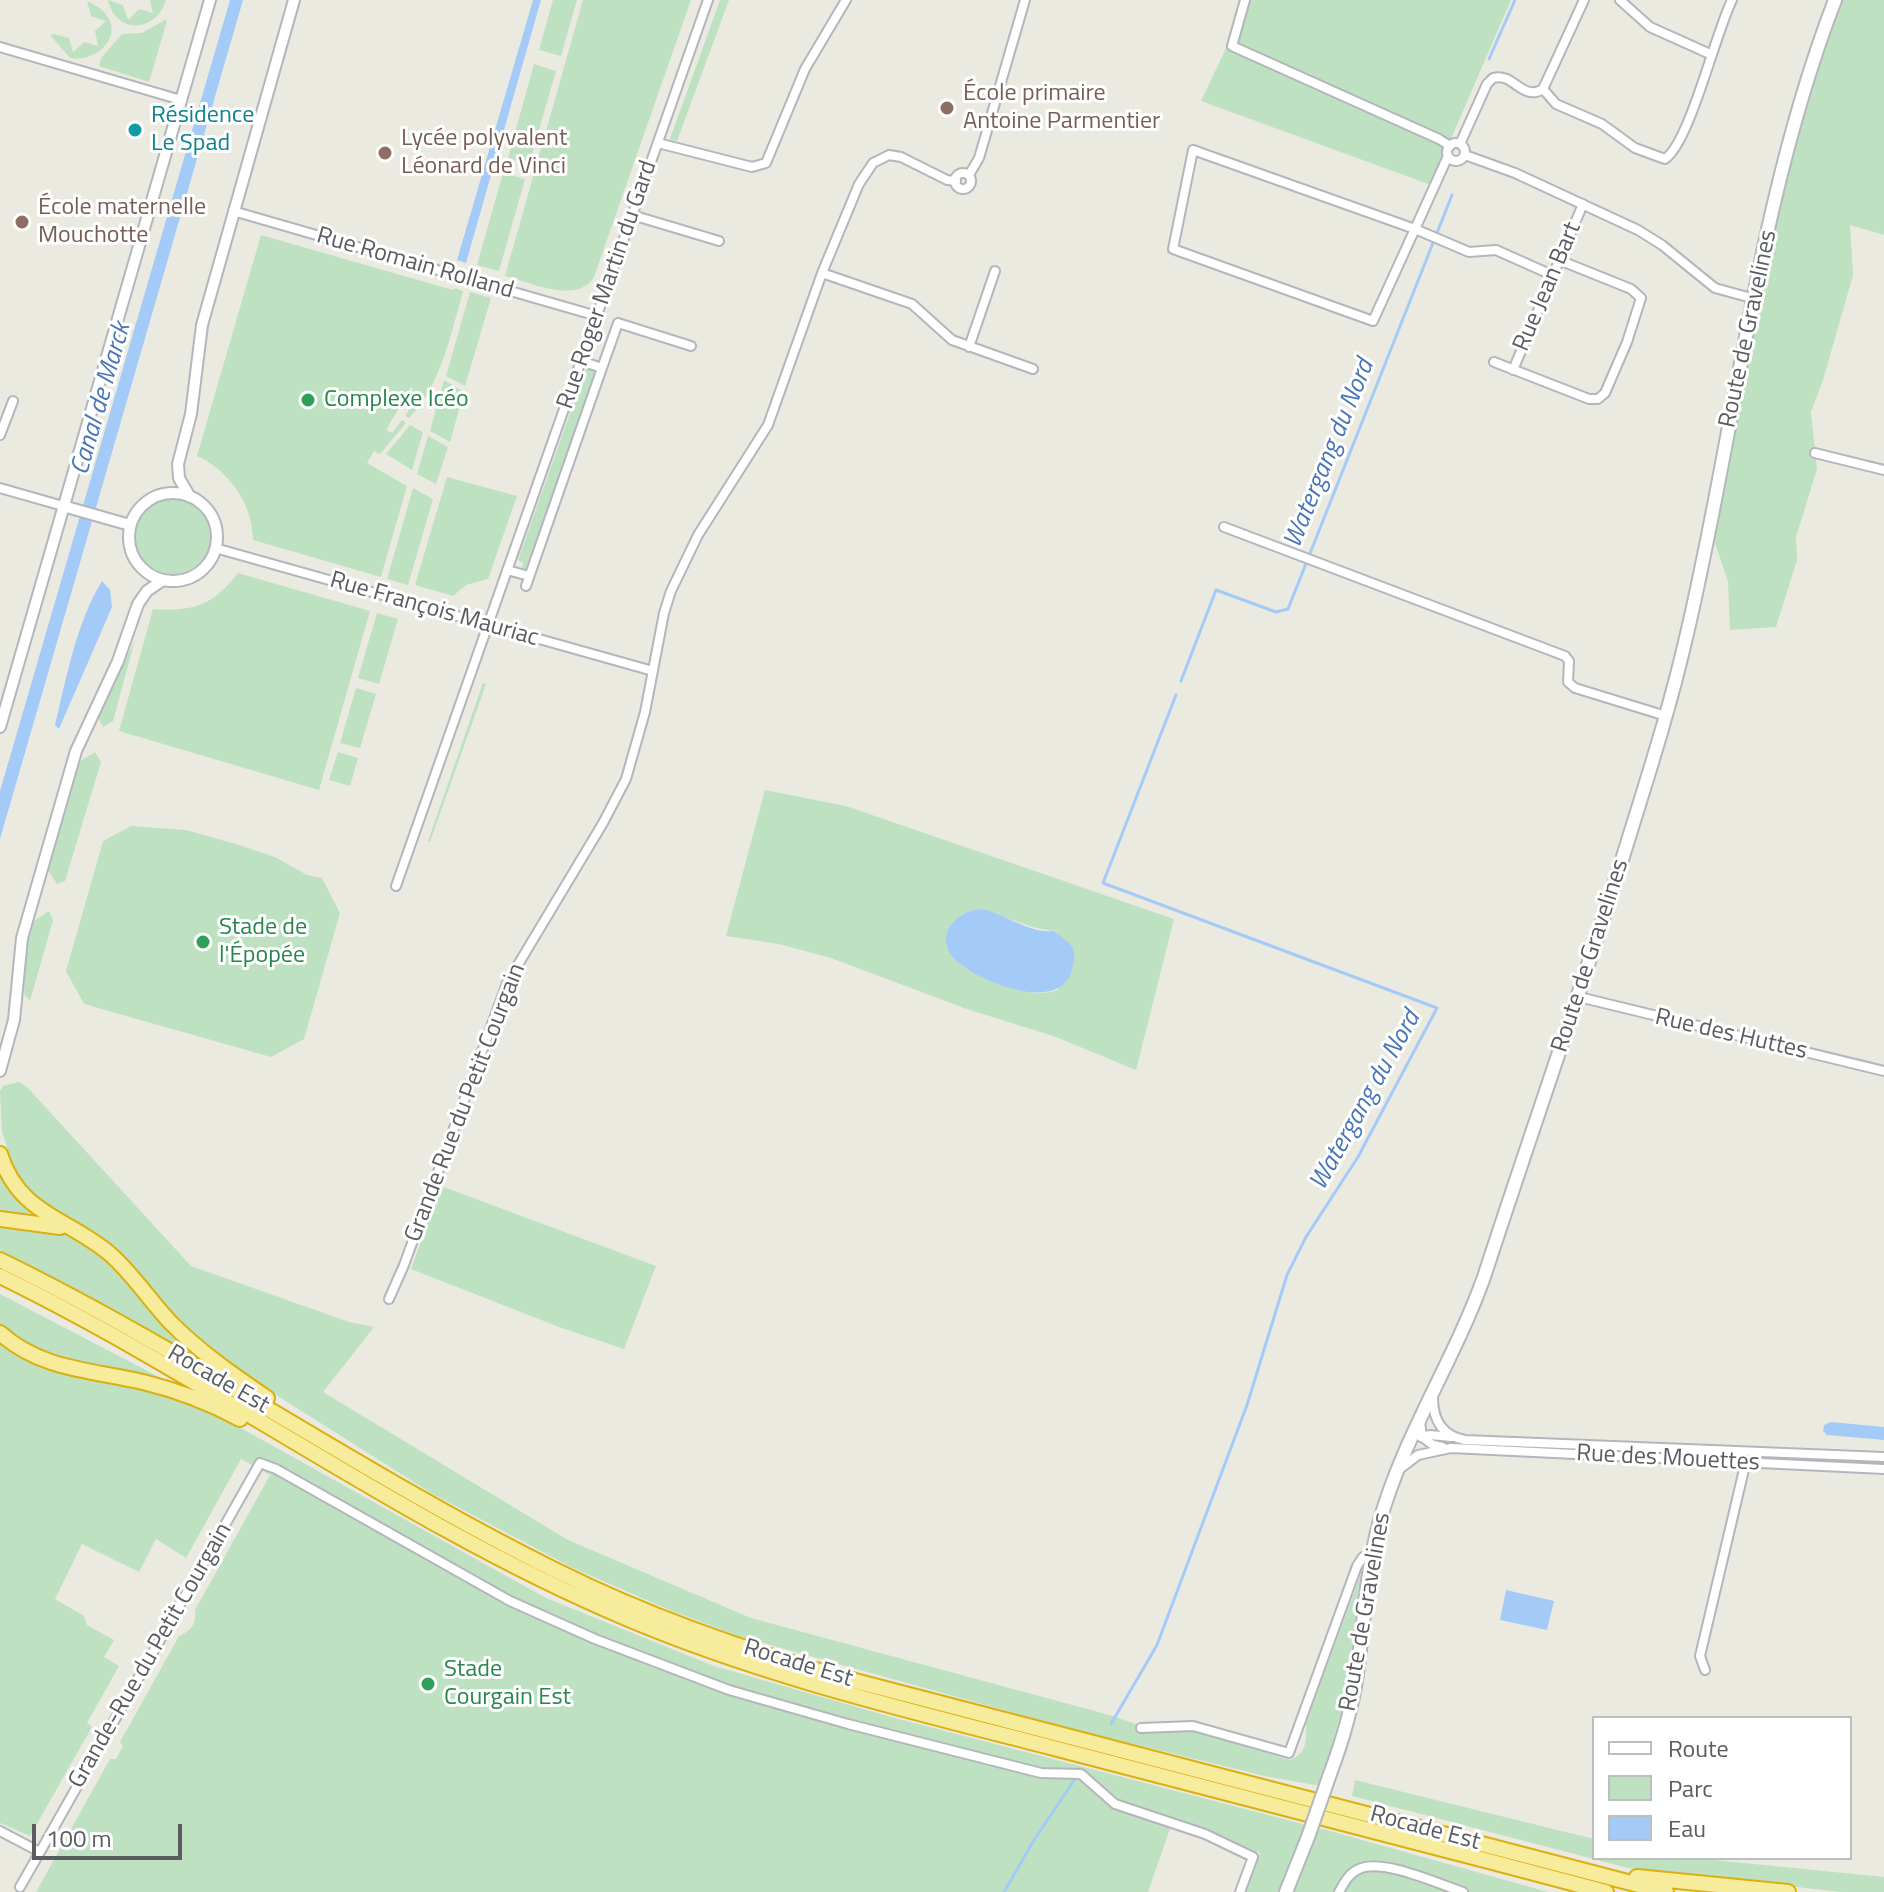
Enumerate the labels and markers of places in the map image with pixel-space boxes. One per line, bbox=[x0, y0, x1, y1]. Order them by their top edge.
place label: École primaire Antoine Parmentier bbox=[963, 80, 1160, 136]
marker: École primaire Antoine Parmentier bbox=[938, 99, 956, 117]
place label: Résidence Le Spad bbox=[151, 102, 254, 158]
marker: Résidence Le Spad bbox=[126, 121, 144, 139]
place label: Lycée polyvalent Léonard de Vinci bbox=[401, 125, 567, 181]
marker: Lycée polyvalent Léonard de Vinci bbox=[376, 144, 394, 162]
place label: École maternelle Mouchotte bbox=[38, 194, 206, 250]
marker: École maternelle Mouchotte bbox=[13, 213, 31, 231]
place label: Complexe Icéo bbox=[324, 386, 469, 414]
marker: Complexe Icéo bbox=[299, 391, 317, 409]
place label: Stade de l'Épopée bbox=[219, 914, 307, 970]
marker: Stade de l'Épopée bbox=[194, 933, 212, 951]
place label: Stade Courgain Est bbox=[444, 1656, 571, 1712]
marker: Stade Courgain Est bbox=[419, 1675, 437, 1693]

